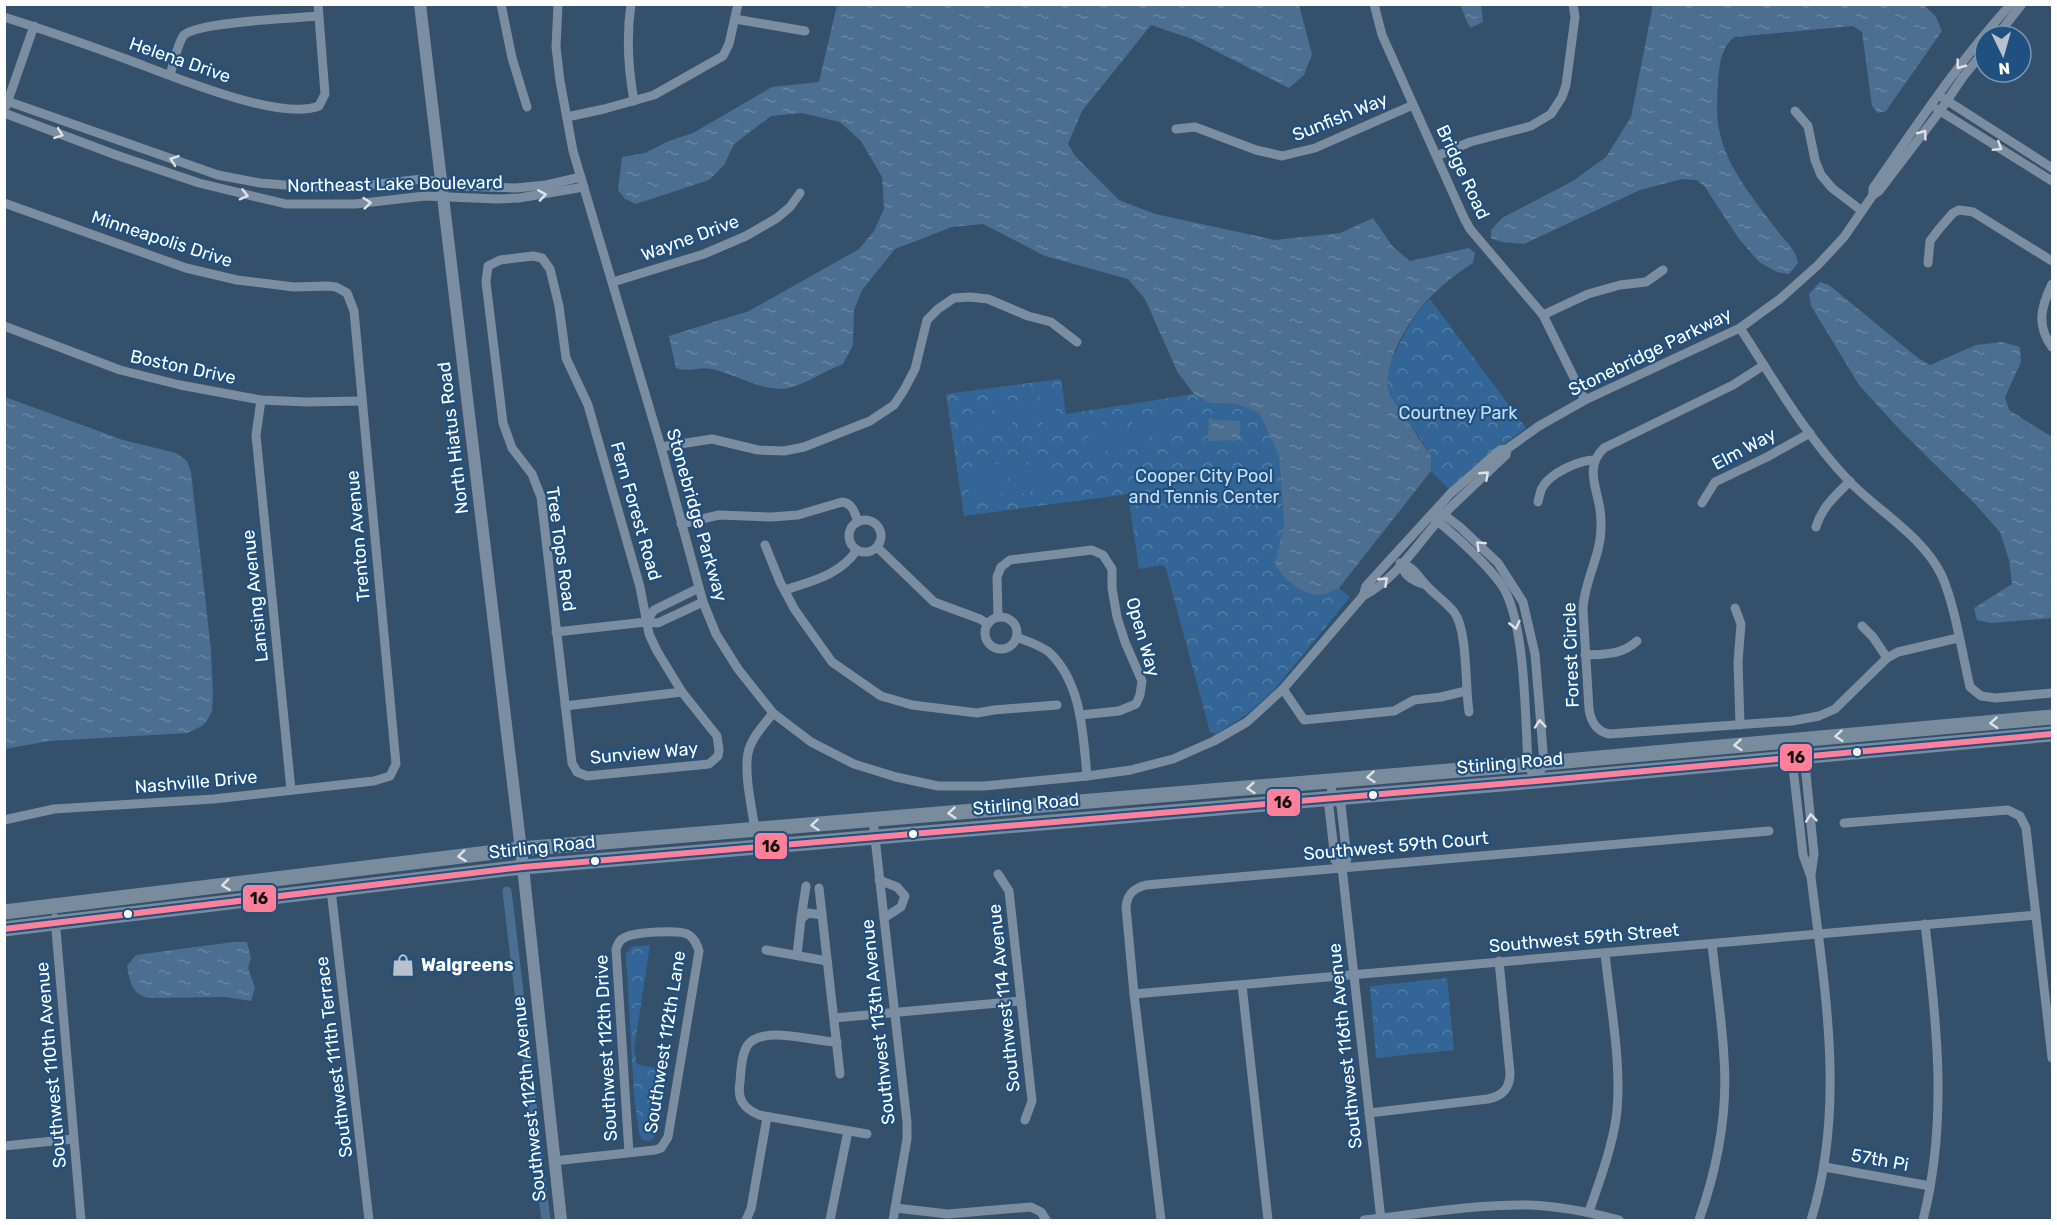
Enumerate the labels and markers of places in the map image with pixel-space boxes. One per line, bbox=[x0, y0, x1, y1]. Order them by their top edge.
unlabelled marker bbox=[1851, 746, 1863, 758]
unlabelled marker bbox=[1367, 789, 1379, 801]
unlabelled marker bbox=[907, 828, 919, 840]
unlabelled marker bbox=[589, 855, 601, 867]
unlabelled marker bbox=[122, 908, 134, 920]
shop icon: Walgreens bbox=[390, 952, 416, 978]
place label: Walgreens bbox=[421, 954, 514, 976]

